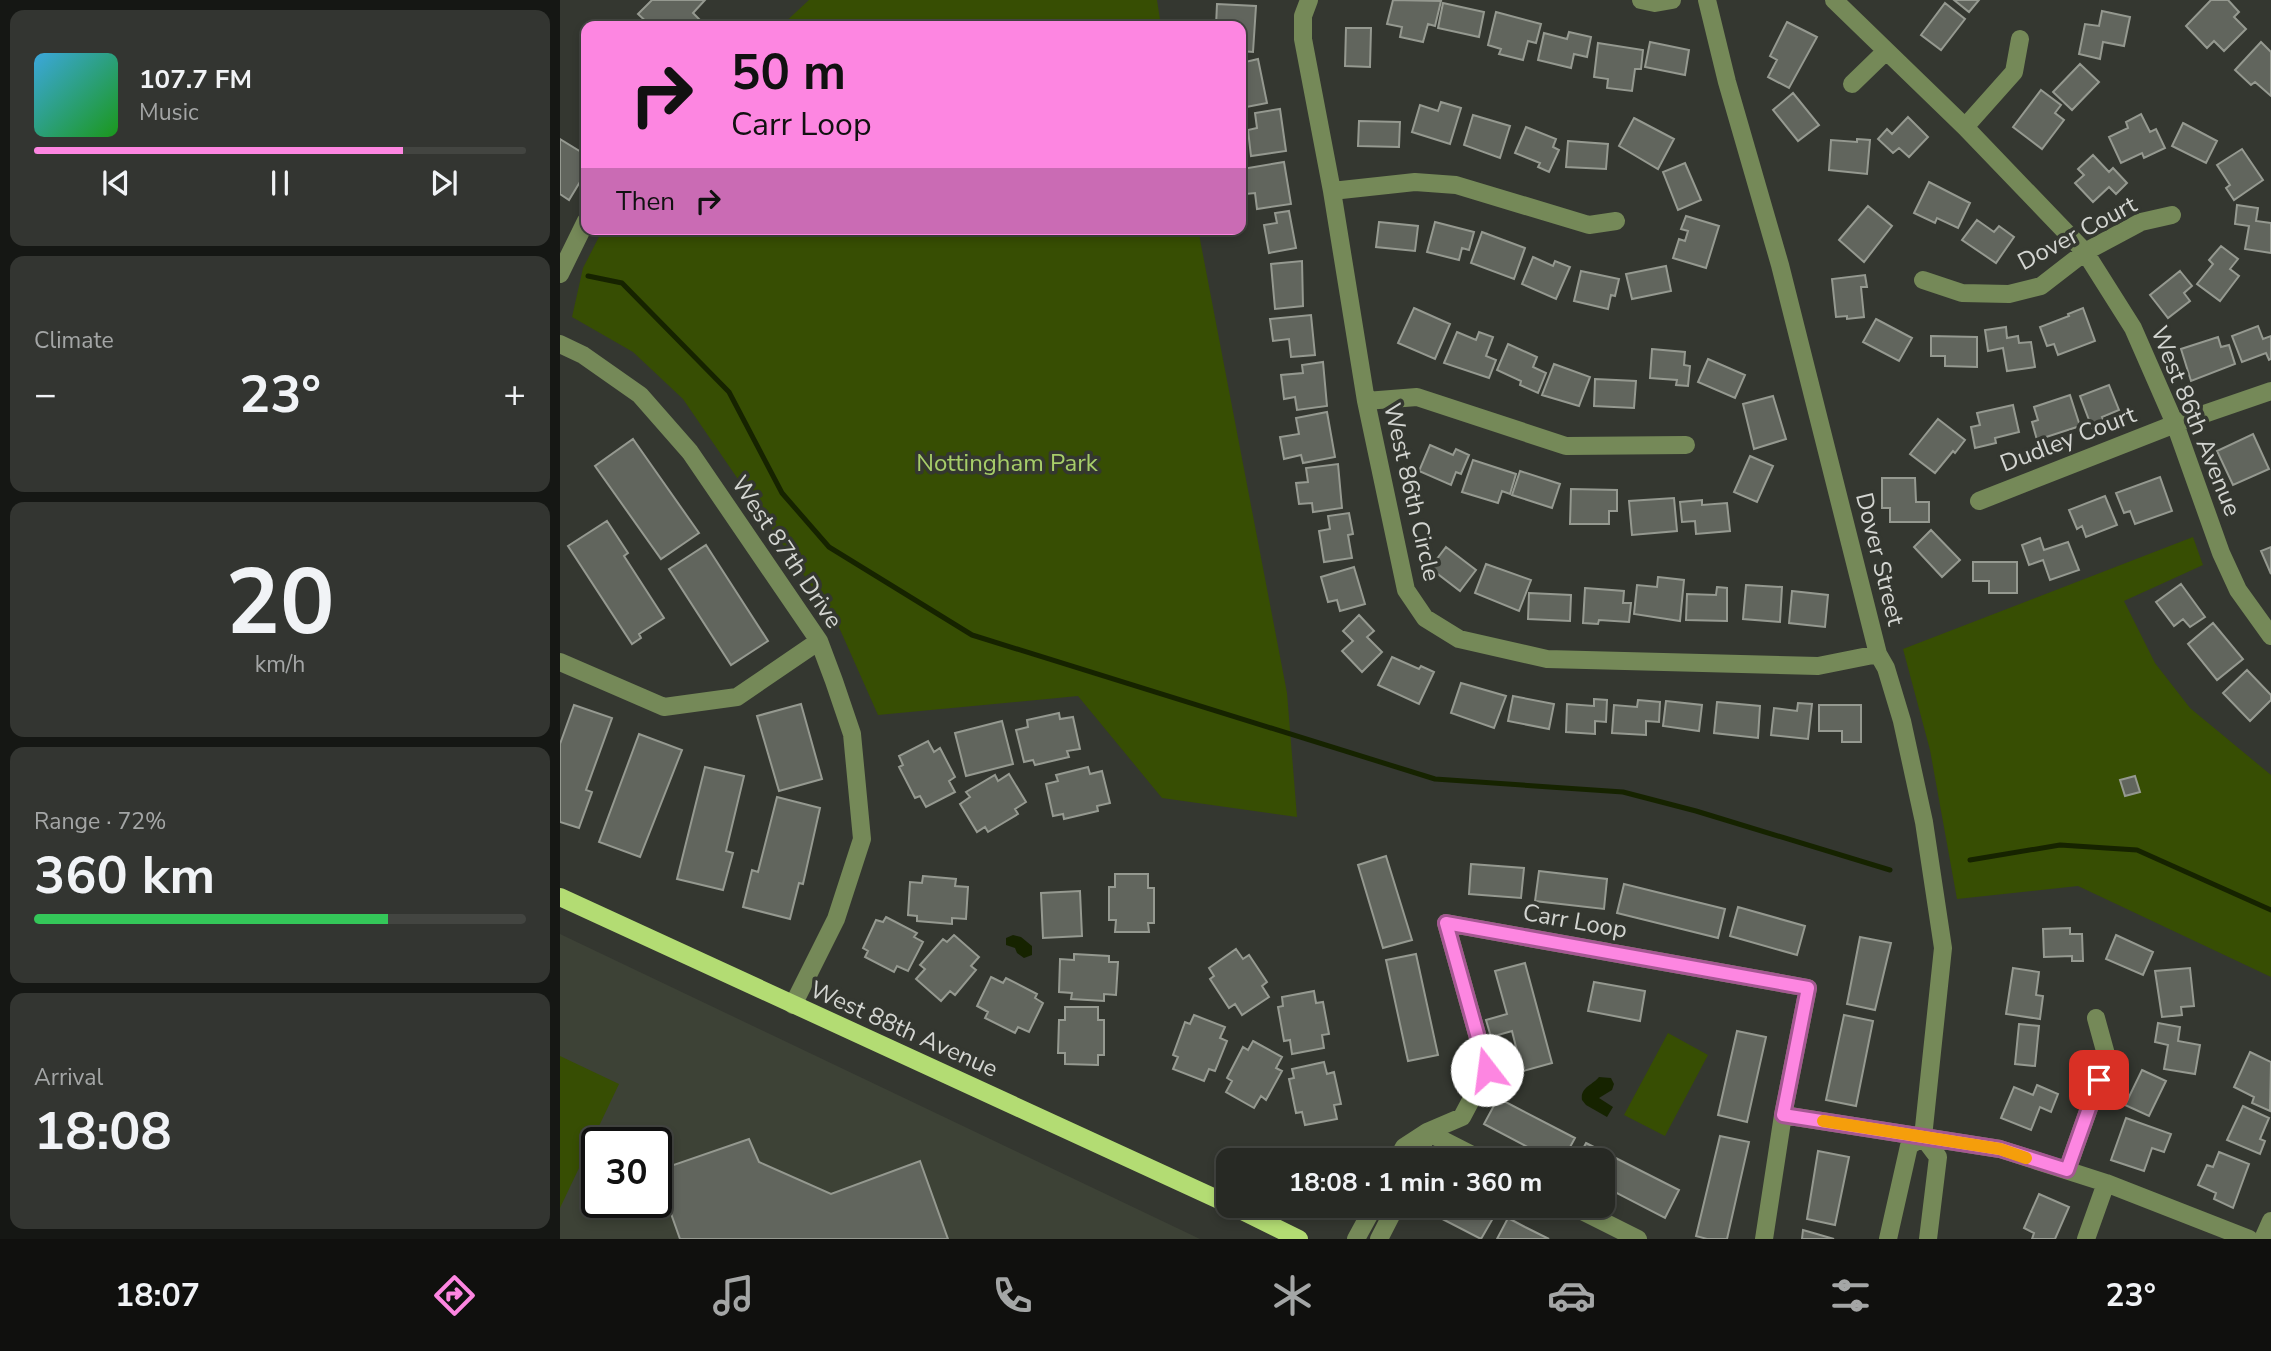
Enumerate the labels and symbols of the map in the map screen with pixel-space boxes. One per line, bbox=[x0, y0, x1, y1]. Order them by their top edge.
street label: Dover Court bbox=[2012, 188, 2143, 278]
street label: West 86th Avenue bbox=[2143, 321, 2249, 521]
street label: Dudley Court bbox=[1995, 398, 2141, 480]
street label: West 86th Circle bbox=[1376, 400, 1448, 584]
park label: Nottingham Park bbox=[916, 447, 1099, 479]
street label: West 87th Drive bbox=[724, 469, 850, 635]
street label: Dover Street bbox=[1848, 489, 1912, 630]
street label: Carr Loop bbox=[1520, 896, 1630, 946]
street label: West 88th Avenue bbox=[805, 973, 1003, 1085]
position arrow bbox=[1450, 1033, 1524, 1107]
pin bbox=[2069, 1050, 2129, 1110]
speed limit sign: 30 bbox=[581, 1127, 672, 1218]

